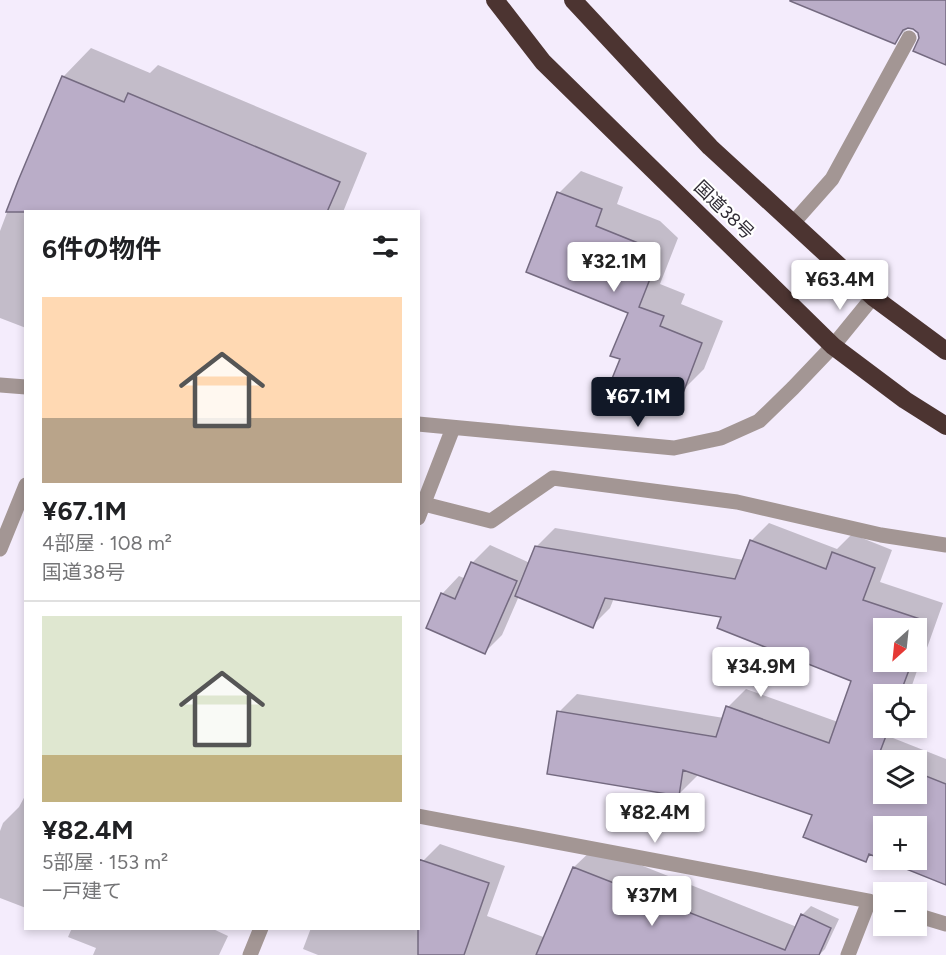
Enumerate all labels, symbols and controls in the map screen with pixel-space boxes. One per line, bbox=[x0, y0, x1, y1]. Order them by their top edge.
street label: 国道38号 bbox=[689, 176, 759, 244]
icon: filters bbox=[369, 230, 402, 263]
text: 6件の物件 bbox=[42, 233, 161, 265]
pin: ¥32.1M bbox=[565, 242, 663, 293]
text: ¥32.1M bbox=[581, 249, 647, 273]
pin: ¥63.4M bbox=[791, 260, 889, 311]
text: ¥63.4M bbox=[805, 267, 875, 291]
icon: home bbox=[168, 336, 276, 444]
pin: ¥67.1M bbox=[589, 377, 687, 428]
text: ¥67.1M bbox=[605, 384, 671, 408]
text: ¥67.1M bbox=[42, 495, 127, 527]
text: 4部屋 · 108 m² bbox=[42, 531, 172, 555]
text: 国道38号 bbox=[42, 560, 125, 584]
north arrow bbox=[873, 618, 927, 672]
map controls bbox=[873, 618, 927, 936]
pin: ¥34.9M bbox=[712, 647, 810, 698]
text: ¥34.9M bbox=[726, 654, 796, 678]
icon: home bbox=[168, 655, 276, 763]
button: locate bbox=[873, 684, 927, 738]
button: layers bbox=[873, 750, 927, 804]
pin: ¥82.4M bbox=[606, 793, 704, 844]
text: ¥82.4M bbox=[620, 800, 690, 824]
text: ¥82.4M bbox=[42, 814, 134, 846]
button: + bbox=[873, 816, 927, 870]
text: 5部屋 · 153 m² bbox=[42, 850, 168, 874]
pin: ¥37M bbox=[616, 876, 688, 927]
text: 一戸建て bbox=[42, 879, 122, 903]
button: − bbox=[873, 882, 927, 936]
text: ¥37M bbox=[626, 883, 678, 907]

